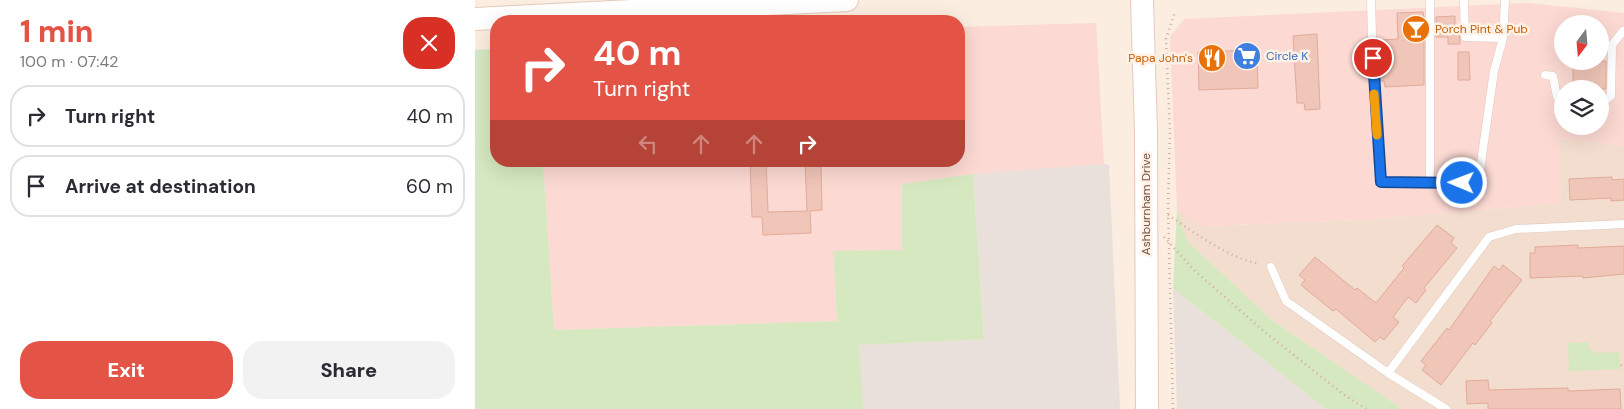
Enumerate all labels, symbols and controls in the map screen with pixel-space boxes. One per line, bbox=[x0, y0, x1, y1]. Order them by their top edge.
text: 1 min bbox=[20, 12, 93, 51]
bar icon: Porch Pint & Pub bbox=[1401, 14, 1431, 44]
north arrow bbox=[1554, 15, 1609, 70]
map controls bbox=[1554, 15, 1609, 135]
button: close bbox=[403, 17, 455, 69]
place label: Porch Pint & Pub bbox=[1435, 21, 1528, 37]
text: 40 m bbox=[593, 30, 682, 76]
icon: right bbox=[510, 35, 575, 100]
pin bbox=[1352, 37, 1394, 79]
supermarket icon: Circle K bbox=[1232, 41, 1262, 71]
restaurant icon: Papa John's bbox=[1197, 43, 1227, 73]
icon: arrive bbox=[1359, 44, 1387, 72]
place label: Circle K bbox=[1266, 48, 1308, 64]
place label: Papa John's bbox=[1128, 50, 1193, 66]
text: 100 m · 07:42 bbox=[20, 51, 119, 72]
text: Turn right bbox=[593, 74, 690, 103]
button: layers bbox=[1554, 80, 1609, 135]
icon: right bbox=[22, 102, 50, 130]
text: Turn right bbox=[65, 104, 155, 129]
text: 40 m bbox=[406, 104, 453, 129]
icon: left bbox=[634, 130, 662, 158]
icon: ahead bbox=[687, 130, 715, 158]
icon: ahead bbox=[740, 130, 768, 158]
icon: right bbox=[793, 130, 821, 158]
street label: Ashburnham Drive bbox=[1138, 153, 1154, 255]
position arrow bbox=[1435, 156, 1487, 208]
icon: arrive bbox=[22, 172, 50, 200]
text: Arrive at destination bbox=[65, 174, 256, 199]
text: 60 m bbox=[406, 174, 453, 199]
button: Exit bbox=[20, 341, 233, 399]
button: Share bbox=[243, 341, 455, 399]

